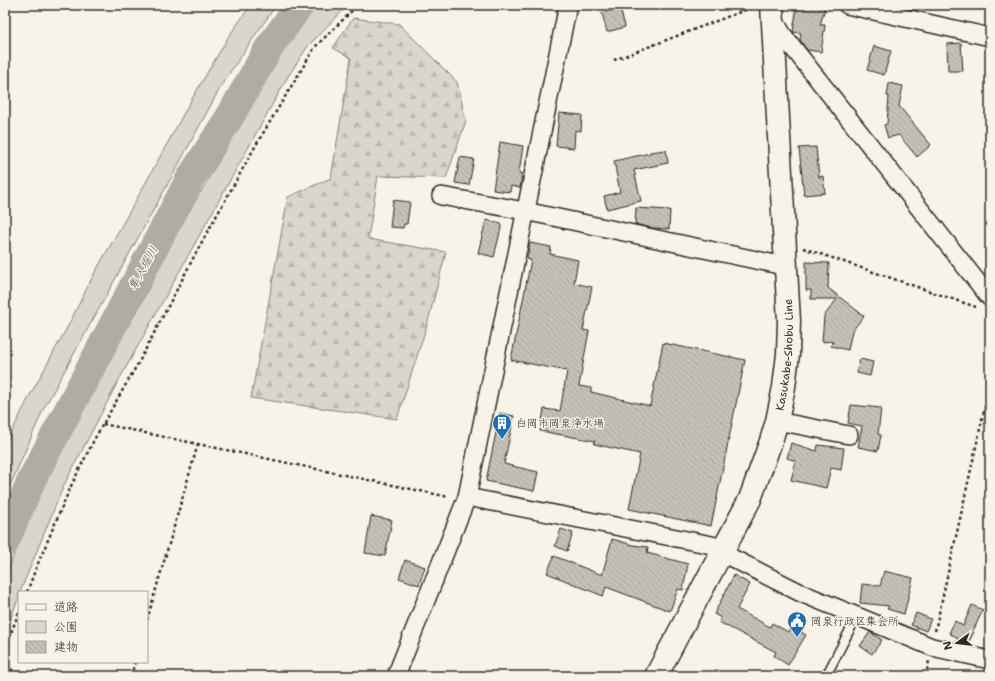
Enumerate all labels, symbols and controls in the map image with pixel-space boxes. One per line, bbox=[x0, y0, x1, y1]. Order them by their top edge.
water label: 隼人堀川 bbox=[125, 243, 161, 293]
street label: Kasukabe-Shobu Line bbox=[772, 298, 797, 412]
building icon: 白岡市岡泉浄水場 bbox=[491, 412, 513, 440]
place label: 白岡市岡泉浄水場 bbox=[516, 416, 604, 431]
legend bbox=[18, 591, 148, 663]
text: 道路 bbox=[54, 599, 78, 615]
public building icon: 岡泉行政区集会所 bbox=[786, 610, 808, 638]
place label: 岡泉行政区集会所 bbox=[811, 614, 899, 629]
text: 公園 bbox=[54, 619, 78, 635]
north arrow bbox=[937, 623, 977, 663]
text: 建物 bbox=[54, 639, 78, 655]
text: N bbox=[939, 639, 956, 652]

